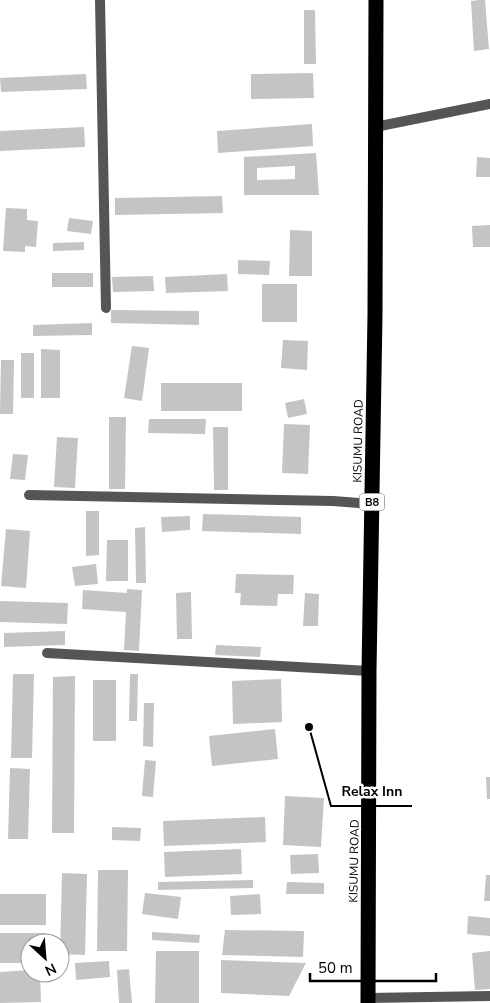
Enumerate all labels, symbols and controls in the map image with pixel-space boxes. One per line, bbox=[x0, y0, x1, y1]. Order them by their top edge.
street label: KISUMU ROAD bbox=[349, 399, 367, 483]
road number: B8 bbox=[360, 494, 384, 511]
callout: Relax Inn bbox=[331, 777, 412, 806]
text: Relax Inn bbox=[342, 782, 402, 801]
street label: KISUMU ROAD bbox=[345, 819, 363, 903]
north arrow bbox=[20, 933, 70, 983]
scale bar bbox=[310, 950, 436, 982]
text: N bbox=[42, 958, 59, 980]
text: 50 m bbox=[318, 958, 353, 978]

